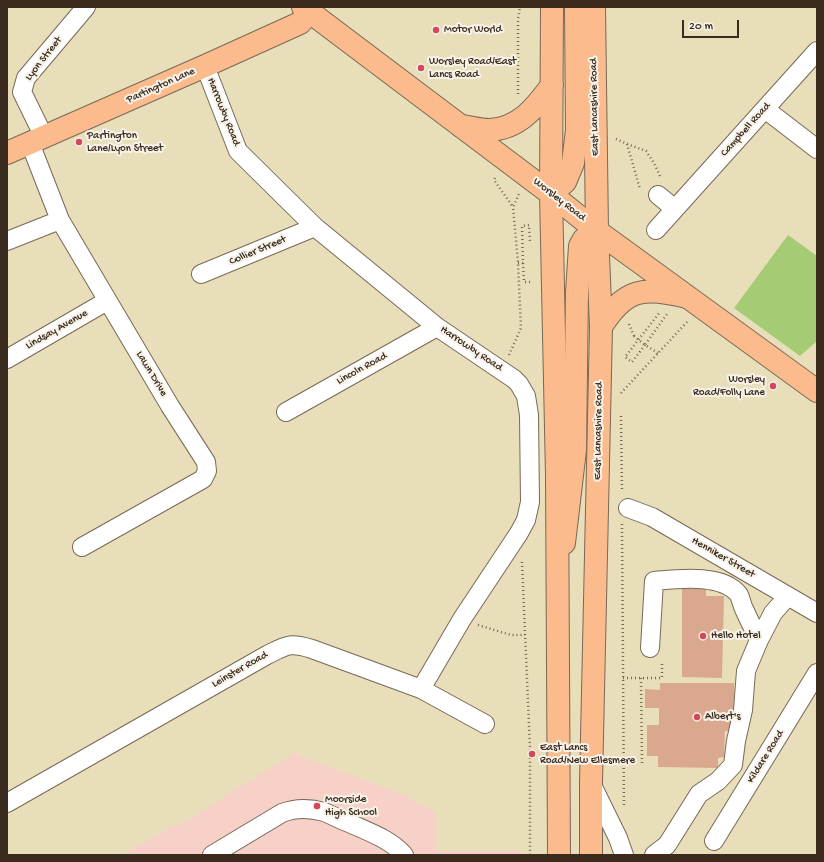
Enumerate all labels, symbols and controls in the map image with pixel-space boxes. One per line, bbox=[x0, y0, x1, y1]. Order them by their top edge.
scale bar bbox=[684, 12, 741, 38]
text: 20 m bbox=[689, 20, 713, 34]
place label: Motor World bbox=[444, 23, 502, 37]
marker: Motor World bbox=[431, 25, 441, 35]
street label: Lyon Street bbox=[23, 34, 65, 84]
place label: Worsley Road/East Lancs Road bbox=[429, 55, 516, 81]
street label: East Lancashire Road bbox=[588, 58, 602, 156]
marker: Worsley Road/East Lancs Road bbox=[416, 63, 426, 73]
street label: Partington Lane bbox=[125, 65, 197, 107]
street label: Harrowby Road bbox=[203, 76, 243, 148]
street label: Campbell Road bbox=[718, 100, 774, 160]
place label: Partington Lane/Lyon Street bbox=[87, 129, 163, 155]
marker: Partington Lane/Lyon Street bbox=[74, 137, 84, 147]
street label: Worsley Road bbox=[530, 175, 588, 225]
street label: Collier Street bbox=[228, 233, 288, 269]
street label: Lindsay Avenue bbox=[24, 307, 90, 353]
street label: Harrowby Road bbox=[437, 323, 505, 375]
street label: Lawn Drive bbox=[132, 349, 170, 399]
street label: Lincoln Road bbox=[335, 350, 389, 388]
place label: Worsley Road/Folly Lane bbox=[693, 373, 765, 399]
marker: Worsley Road/Folly Lane bbox=[768, 381, 778, 391]
street label: East Lancashire Road bbox=[592, 382, 606, 480]
street label: Henniker Street bbox=[689, 534, 757, 582]
place label: Hello Hotel bbox=[711, 629, 761, 643]
marker: Hello Hotel bbox=[698, 631, 708, 641]
street label: Leinster Road bbox=[210, 649, 270, 691]
place label: Albert's bbox=[705, 710, 741, 724]
marker: Albert's bbox=[692, 712, 702, 722]
street label: Kildare Road bbox=[745, 728, 787, 786]
place label: East Lancs Road/New Ellesmere bbox=[540, 741, 635, 767]
marker: East Lancs Road/New Ellesmere bbox=[527, 749, 537, 759]
place label: Moorside High School bbox=[325, 793, 377, 819]
marker: Moorside High School bbox=[312, 801, 322, 811]

